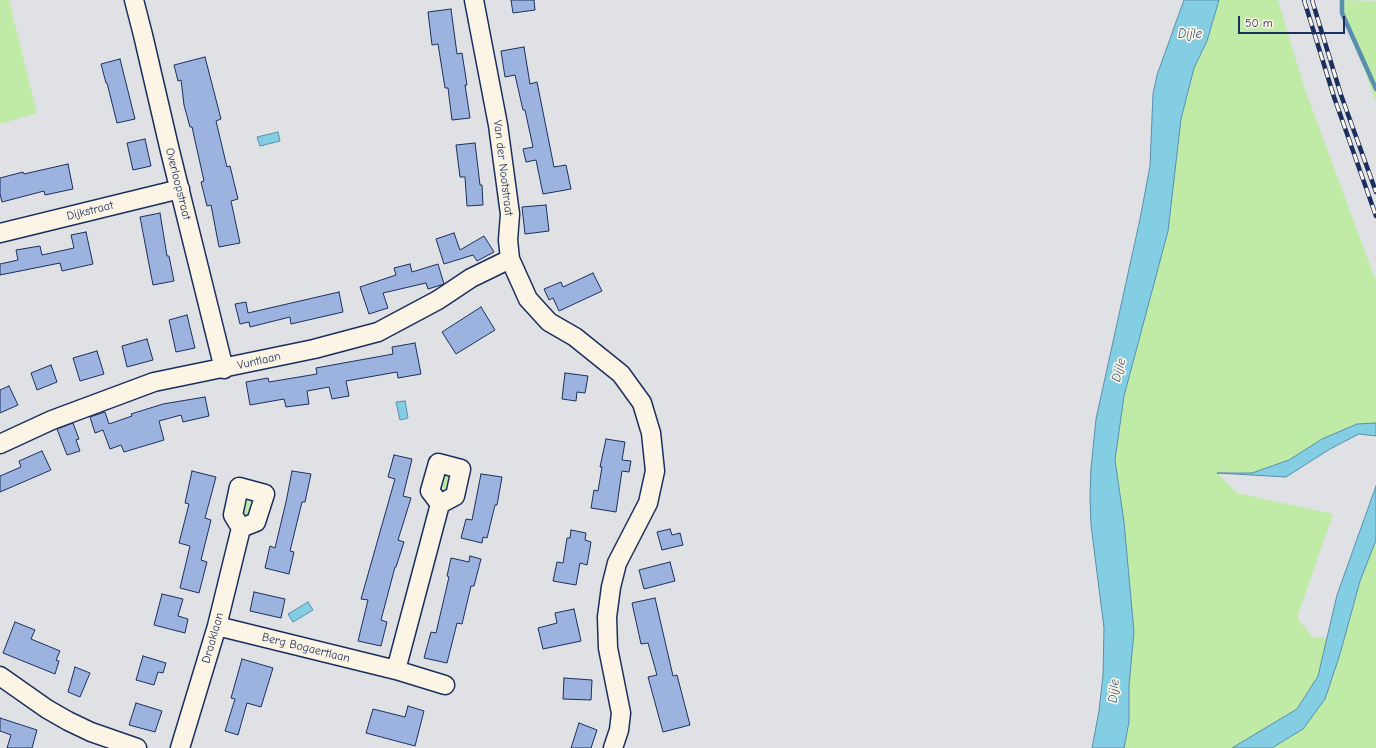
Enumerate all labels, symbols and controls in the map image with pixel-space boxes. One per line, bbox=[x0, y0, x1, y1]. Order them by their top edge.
scale bar bbox=[1240, 8, 1347, 34]
text: 50 m bbox=[1245, 16, 1273, 30]
water label: Dijle bbox=[1178, 26, 1202, 42]
street label: Van der Nootstraat bbox=[490, 119, 516, 217]
street label: Overloopstraat bbox=[162, 147, 194, 221]
street label: Dijkstraat bbox=[65, 198, 115, 224]
street label: Vuntlaan bbox=[236, 349, 282, 373]
water label: Dijle bbox=[1108, 356, 1130, 384]
street label: Draaklaan bbox=[199, 611, 227, 665]
street label: Berg Bogaertlaan bbox=[260, 630, 352, 666]
water label: Dijle bbox=[1105, 678, 1123, 704]

